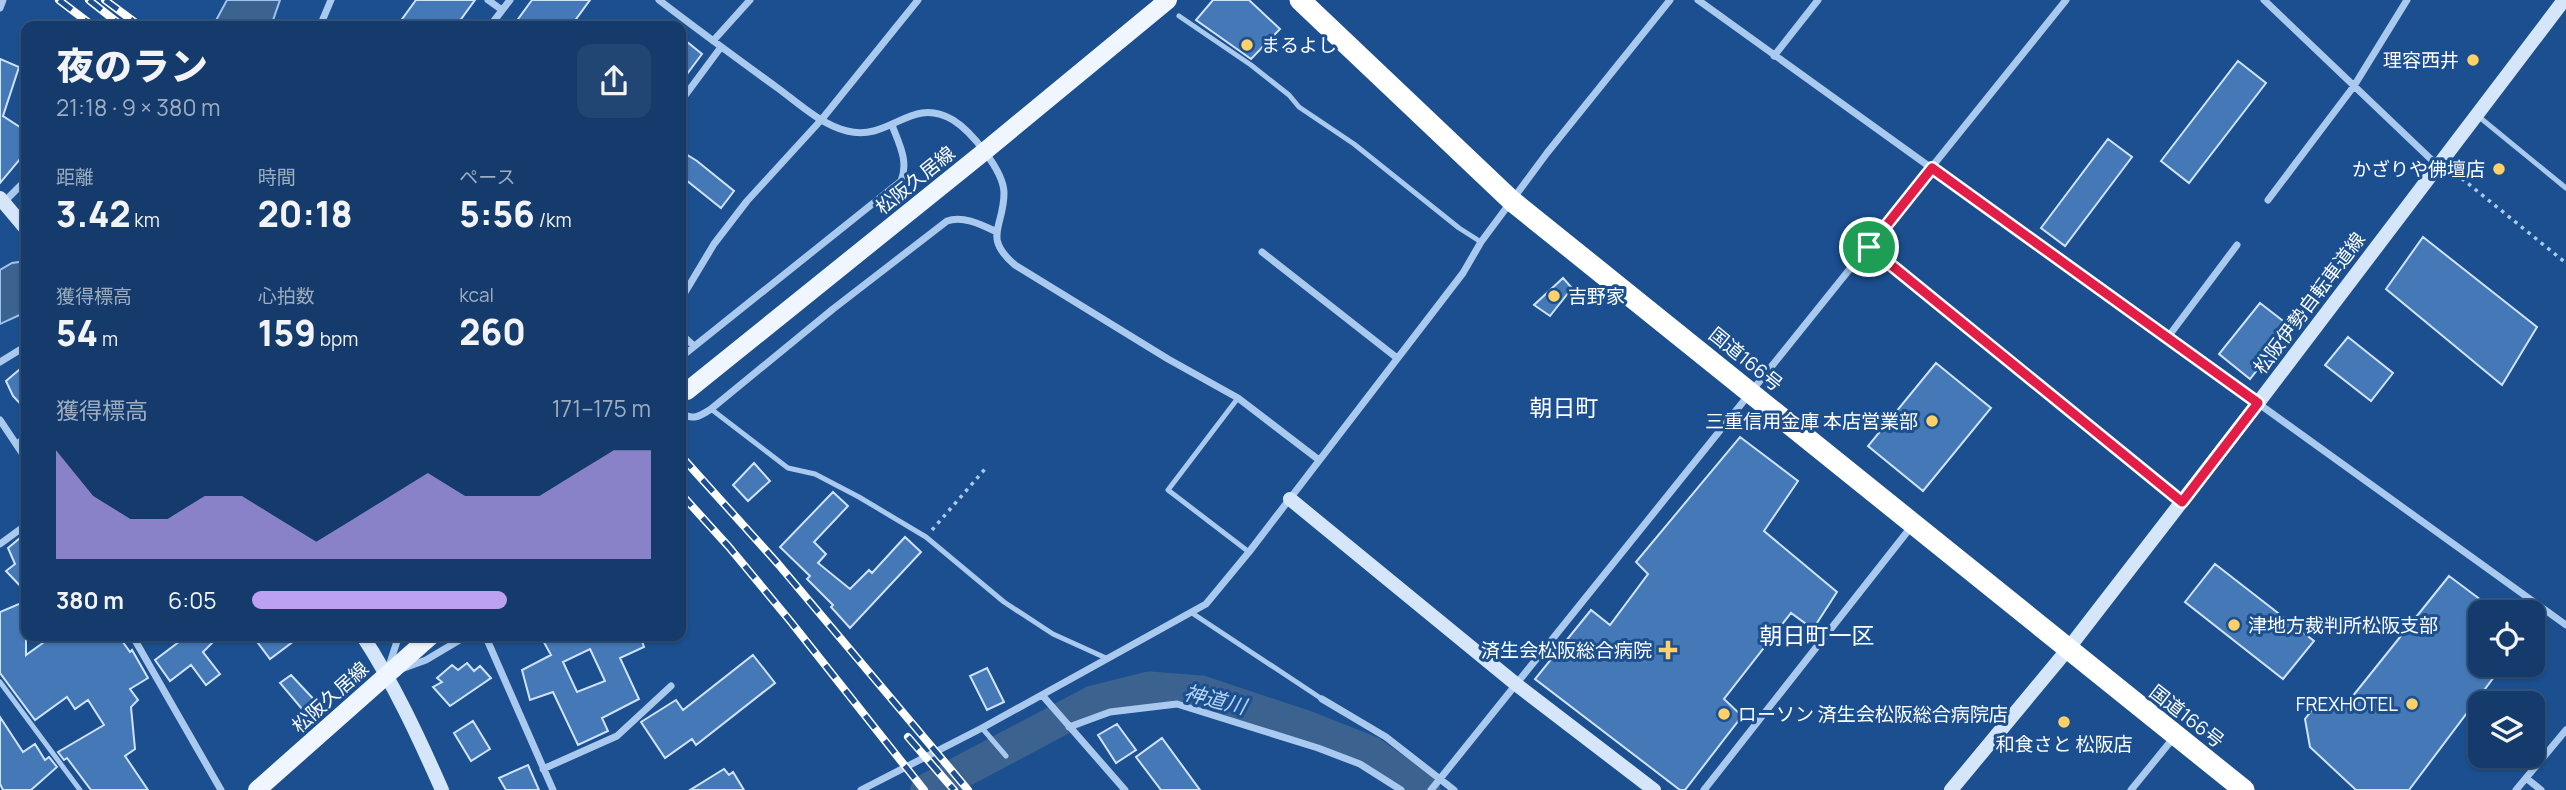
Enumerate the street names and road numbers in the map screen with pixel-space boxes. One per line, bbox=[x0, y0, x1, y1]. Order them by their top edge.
street label: 松阪久居線 bbox=[870, 140, 960, 220]
street label: 松阪伊勢自転車道線 bbox=[2247, 227, 2371, 379]
street label: 国道166号 bbox=[1704, 321, 1788, 397]
street label: 松阪久居線 bbox=[286, 656, 374, 738]
street label: 国道166号 bbox=[2144, 679, 2230, 753]

